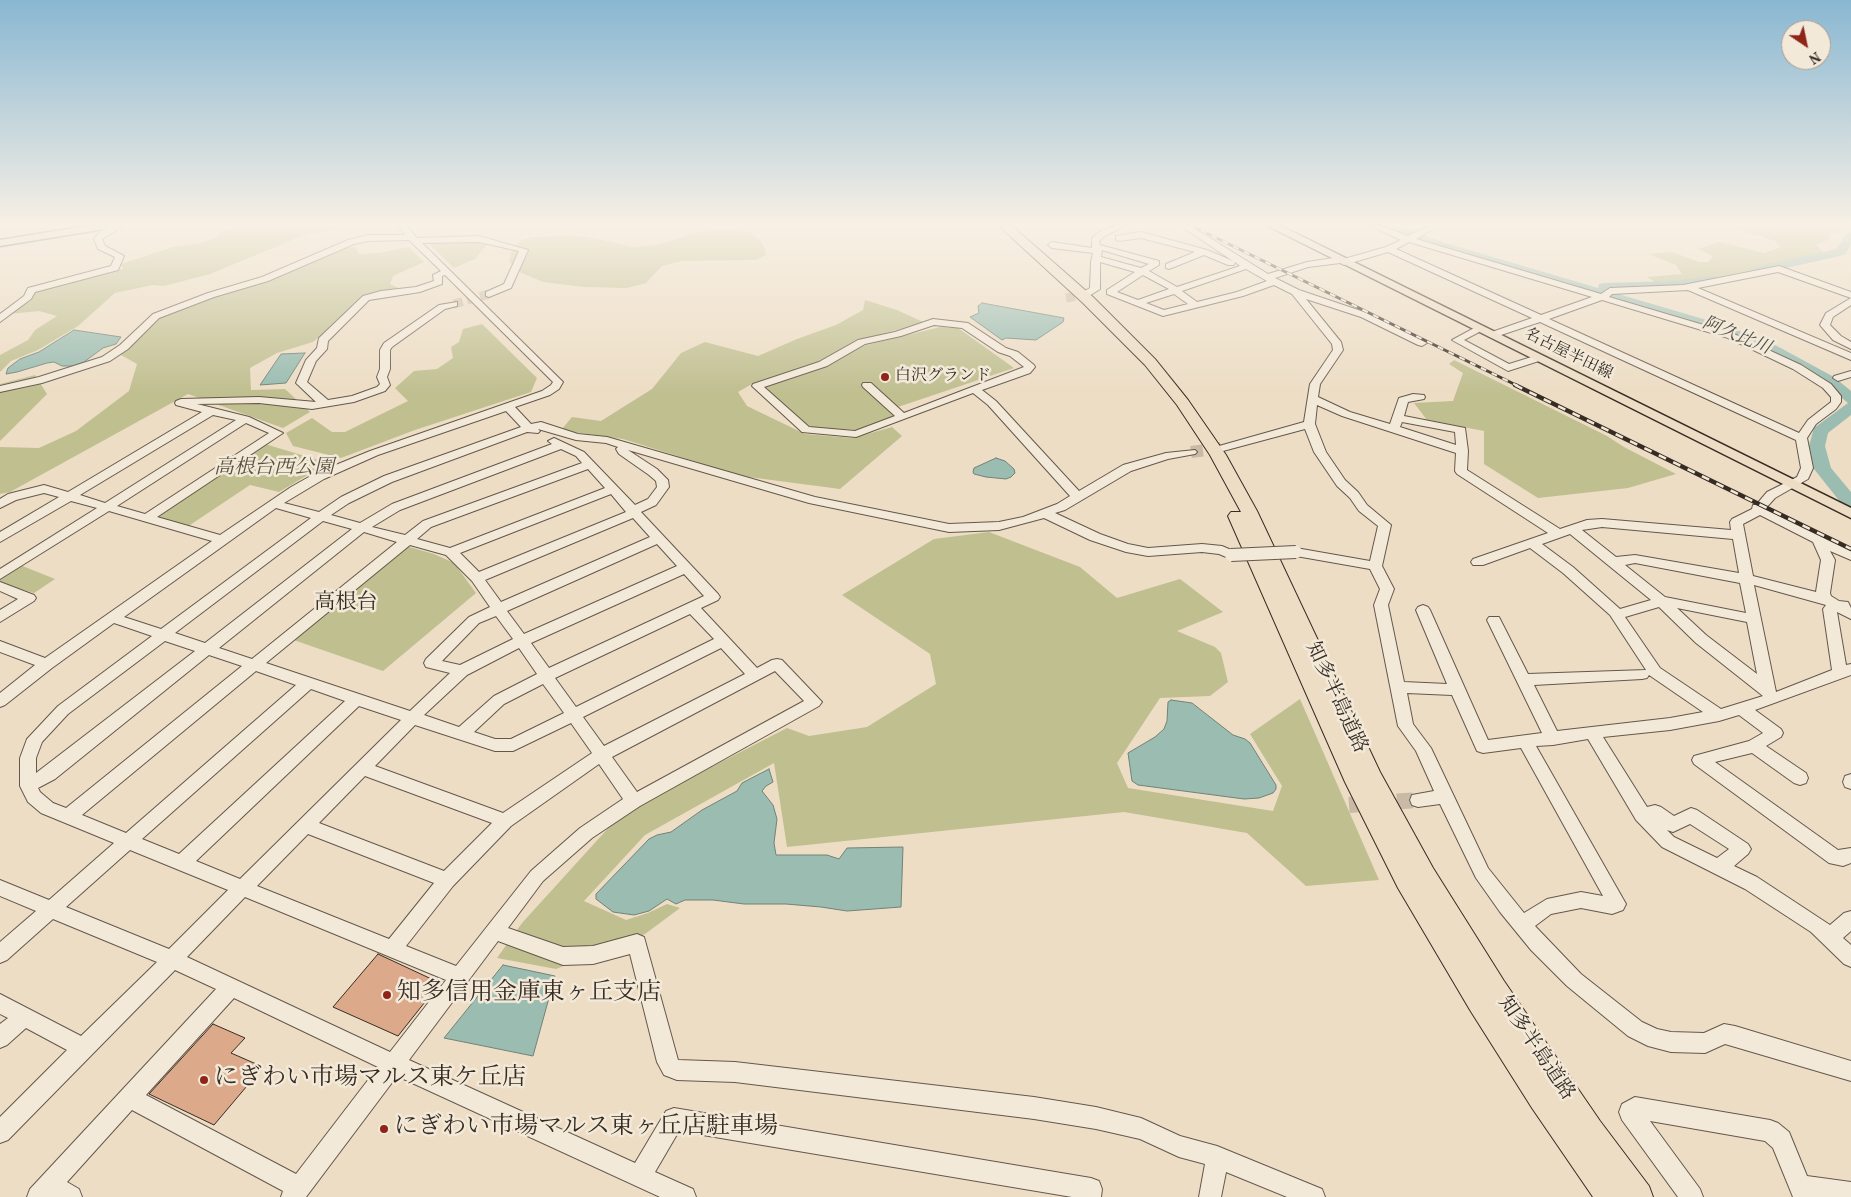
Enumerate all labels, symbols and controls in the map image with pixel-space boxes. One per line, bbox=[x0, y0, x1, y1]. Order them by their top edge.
north arrow bbox=[1781, 20, 1831, 70]
text: N bbox=[1805, 46, 1824, 68]
water label: 阿久比川 bbox=[1699, 314, 1773, 360]
street label: 名古屋半田線 bbox=[1521, 325, 1615, 385]
place label: 白沢グランド bbox=[895, 367, 991, 387]
marker: 白沢グランド bbox=[879, 371, 891, 383]
park label: 高根台西公園 bbox=[214, 457, 334, 481]
district label: 高根台 bbox=[315, 591, 377, 617]
street label: 知多半島道路 bbox=[1299, 639, 1371, 757]
place label: 知多信用金庫東ヶ丘支店 bbox=[397, 981, 661, 1009]
marker: 知多信用金庫東ヶ丘支店 bbox=[381, 989, 393, 1001]
street label: 知多半島道路 bbox=[1492, 993, 1578, 1105]
place label: にぎわい市場マルス東ケ丘店 bbox=[214, 1066, 526, 1094]
marker: にぎわい市場マルス東ケ丘店 bbox=[198, 1074, 210, 1086]
place label: にぎわい市場マルス東ヶ丘店駐車場 bbox=[394, 1115, 778, 1143]
marker: にぎわい市場マルス東ヶ丘店駐車場 bbox=[378, 1123, 390, 1135]

